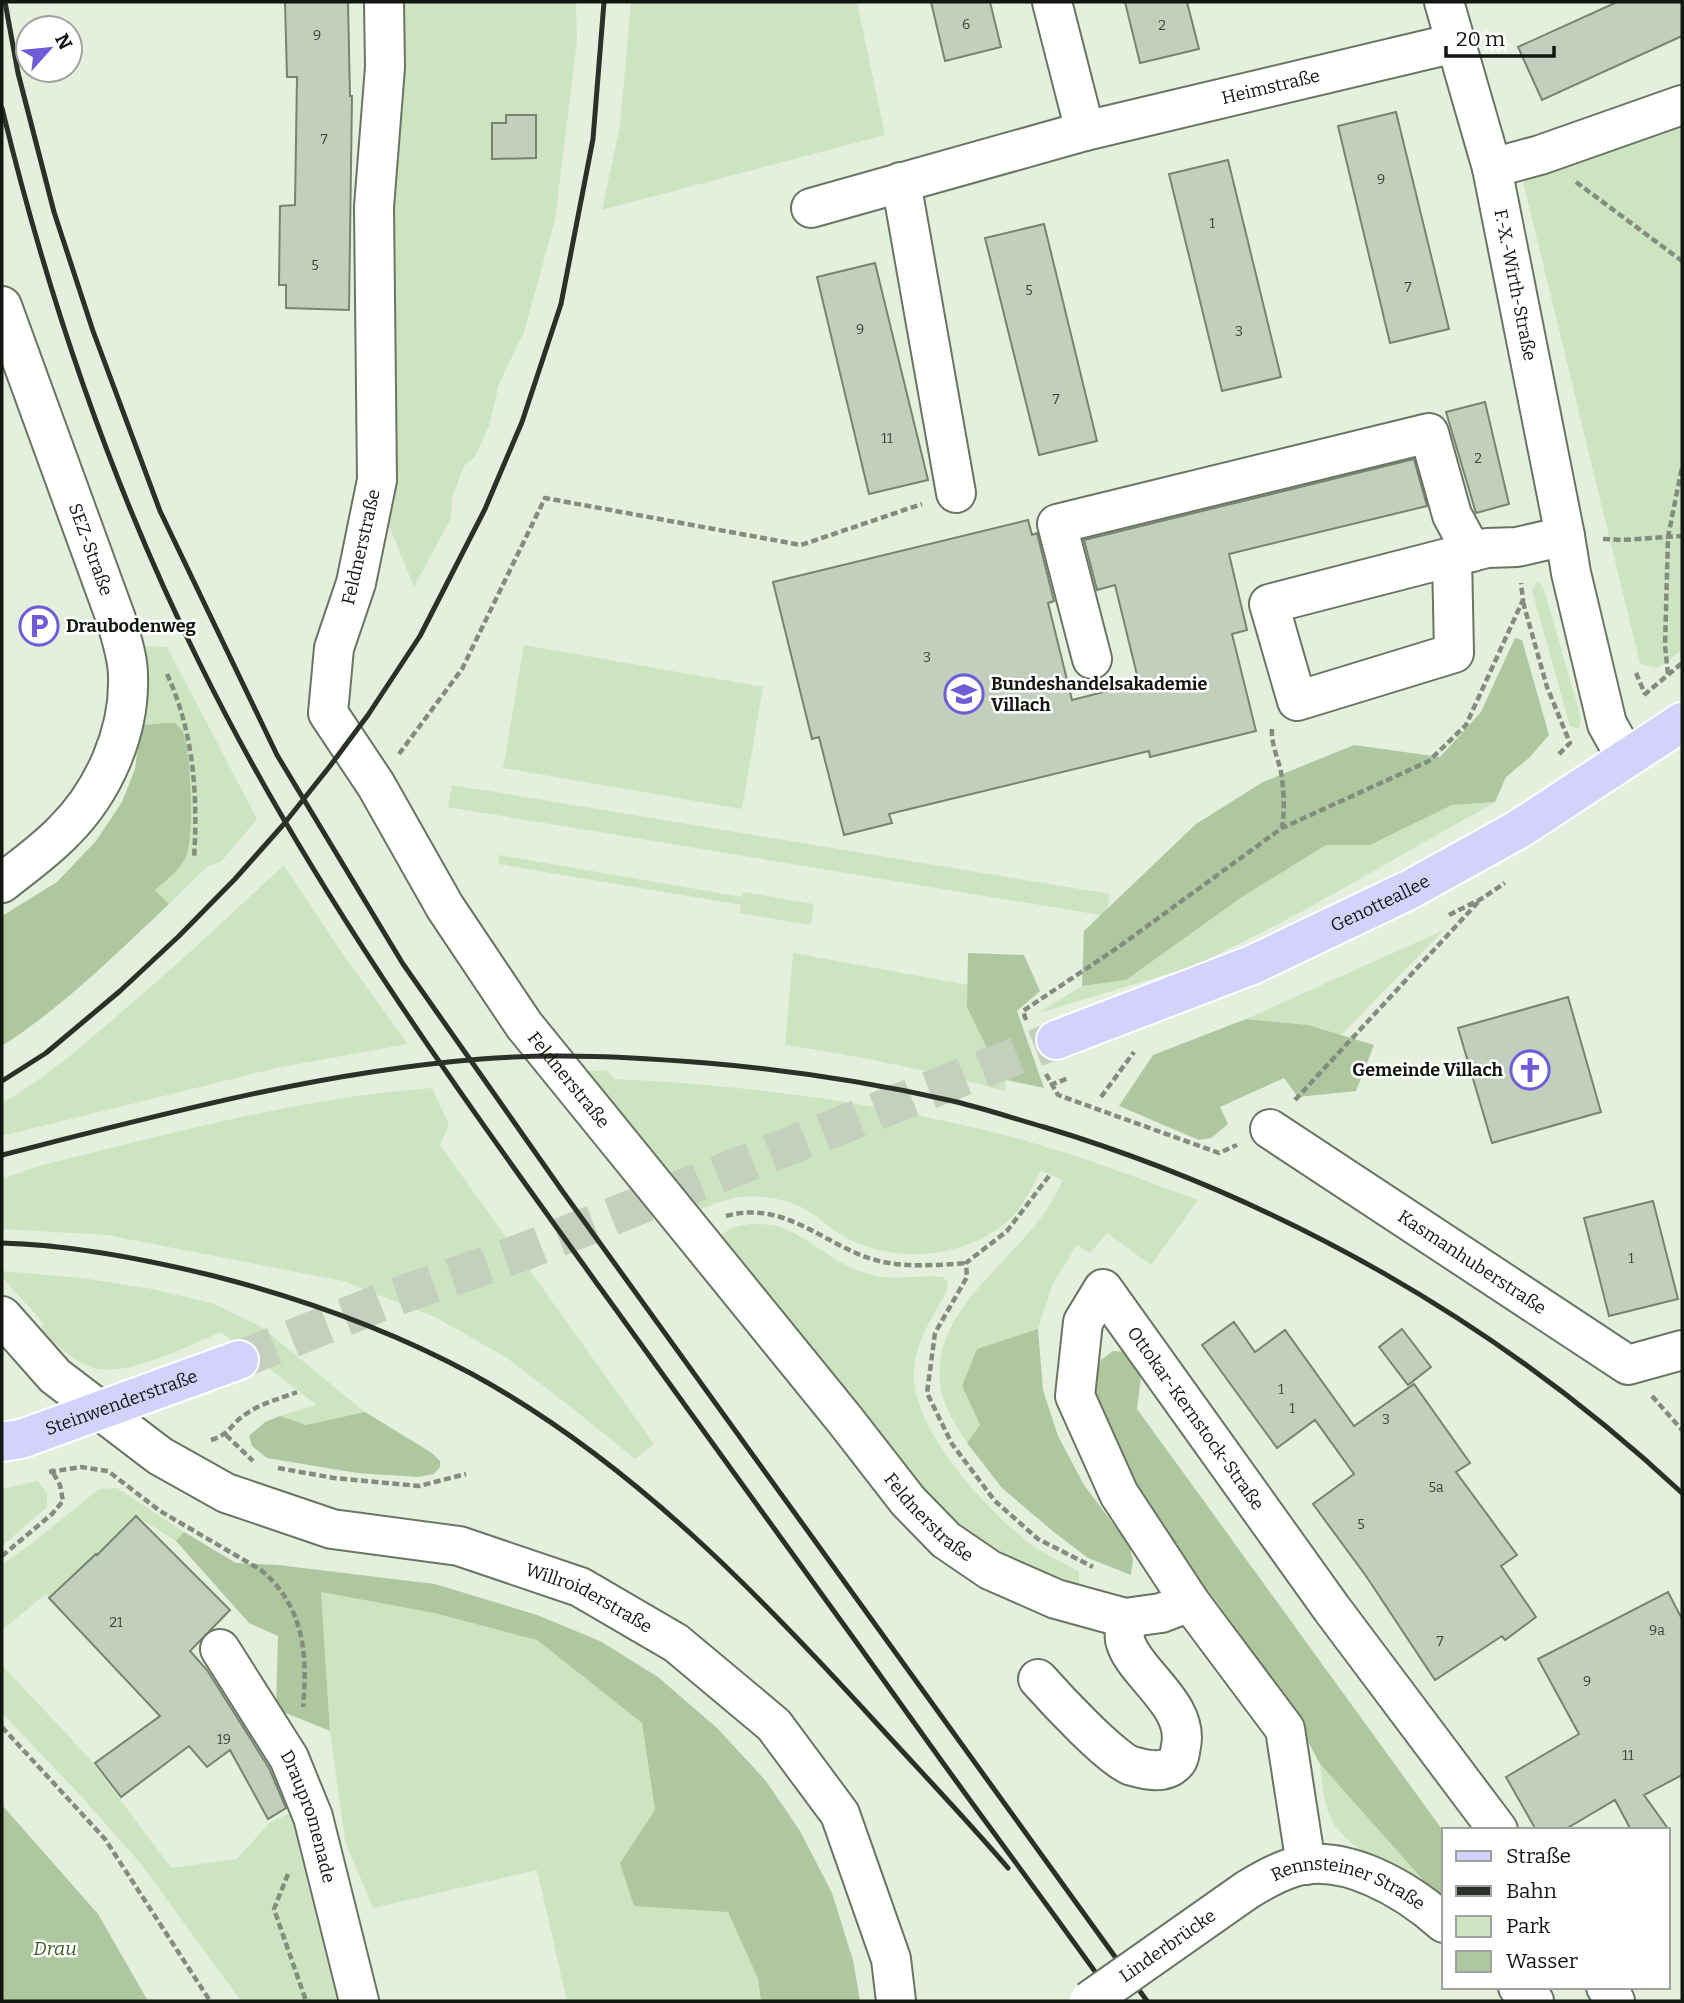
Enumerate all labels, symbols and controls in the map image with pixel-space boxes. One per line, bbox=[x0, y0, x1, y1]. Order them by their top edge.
north arrow bbox=[14, 14, 84, 84]
scale bar bbox=[1446, 14, 1554, 58]
house number: 6 bbox=[962, 16, 970, 33]
house number: 2 bbox=[1158, 17, 1166, 34]
text: 20 m bbox=[1456, 26, 1505, 52]
house number: 9 bbox=[313, 27, 321, 44]
text: N bbox=[50, 30, 77, 54]
street label: Heimstraße bbox=[1219, 65, 1322, 109]
house number: 7 bbox=[320, 131, 328, 148]
house number: 9 bbox=[1377, 171, 1385, 188]
street label: F.-X.-Wirth-Straße bbox=[1489, 207, 1541, 363]
house number: 1 bbox=[1209, 215, 1215, 232]
house number: 5 bbox=[311, 257, 319, 274]
house number: 7 bbox=[1404, 279, 1412, 296]
house number: 5 bbox=[1025, 282, 1033, 299]
house number: 9 bbox=[856, 321, 864, 338]
house number: 3 bbox=[1235, 323, 1243, 340]
house number: 7 bbox=[1052, 391, 1060, 408]
house number: 11 bbox=[881, 430, 893, 447]
house number: 2 bbox=[1474, 450, 1482, 467]
street label: Feldnerstraße bbox=[337, 487, 385, 607]
street label: SEZ-Straße bbox=[64, 500, 118, 599]
parking icon: Draubodenweg bbox=[18, 605, 60, 647]
place label: Draubodenweg bbox=[66, 615, 197, 637]
house number: 3 bbox=[923, 649, 931, 666]
school or university icon: Bundeshandelsakademie Villach bbox=[943, 673, 985, 715]
place label: Bundeshandelsakademie Villach bbox=[991, 673, 1208, 716]
street label: Genotteallee bbox=[1327, 870, 1433, 937]
street label: Feldnerstraße bbox=[523, 1027, 614, 1133]
church icon: Gemeinde Villach bbox=[1509, 1049, 1551, 1091]
place label: Gemeinde Villach bbox=[1352, 1059, 1504, 1081]
street label: Kasmanhuberstraße bbox=[1394, 1205, 1550, 1319]
house number: 1 bbox=[1628, 1250, 1634, 1267]
street label: Ottokar-Kernstock-Straße bbox=[1122, 1322, 1269, 1515]
street label: Steinwenderstraße bbox=[42, 1365, 201, 1440]
house number: 1 bbox=[1278, 1381, 1284, 1398]
house number: 1 bbox=[1289, 1400, 1295, 1417]
house number: 3 bbox=[1382, 1411, 1390, 1428]
street label: Feldnerstraße bbox=[879, 1468, 978, 1566]
house number: 5a bbox=[1428, 1479, 1444, 1496]
house number: 5 bbox=[1357, 1516, 1365, 1533]
street label: Willroiderstraße bbox=[523, 1558, 656, 1638]
house number: 21 bbox=[109, 1614, 123, 1631]
house number: 9a bbox=[1649, 1622, 1665, 1639]
house number: 7 bbox=[1436, 1633, 1444, 1650]
house number: 9 bbox=[1583, 1673, 1591, 1690]
house number: 19 bbox=[217, 1731, 231, 1748]
street label: Draupromenade bbox=[276, 1746, 340, 1885]
house number: 11 bbox=[1622, 1747, 1634, 1764]
legend bbox=[1442, 1828, 1670, 1989]
text: Straße bbox=[1506, 1843, 1571, 1869]
street label: Rennsteiner Straße bbox=[1267, 1853, 1429, 1915]
text: Bahn bbox=[1506, 1878, 1557, 1904]
street label: Linderbrücke bbox=[1115, 1904, 1220, 1987]
text: Park bbox=[1506, 1913, 1550, 1939]
water label: Drau bbox=[33, 1937, 77, 1960]
text: Wasser bbox=[1506, 1948, 1578, 1974]

